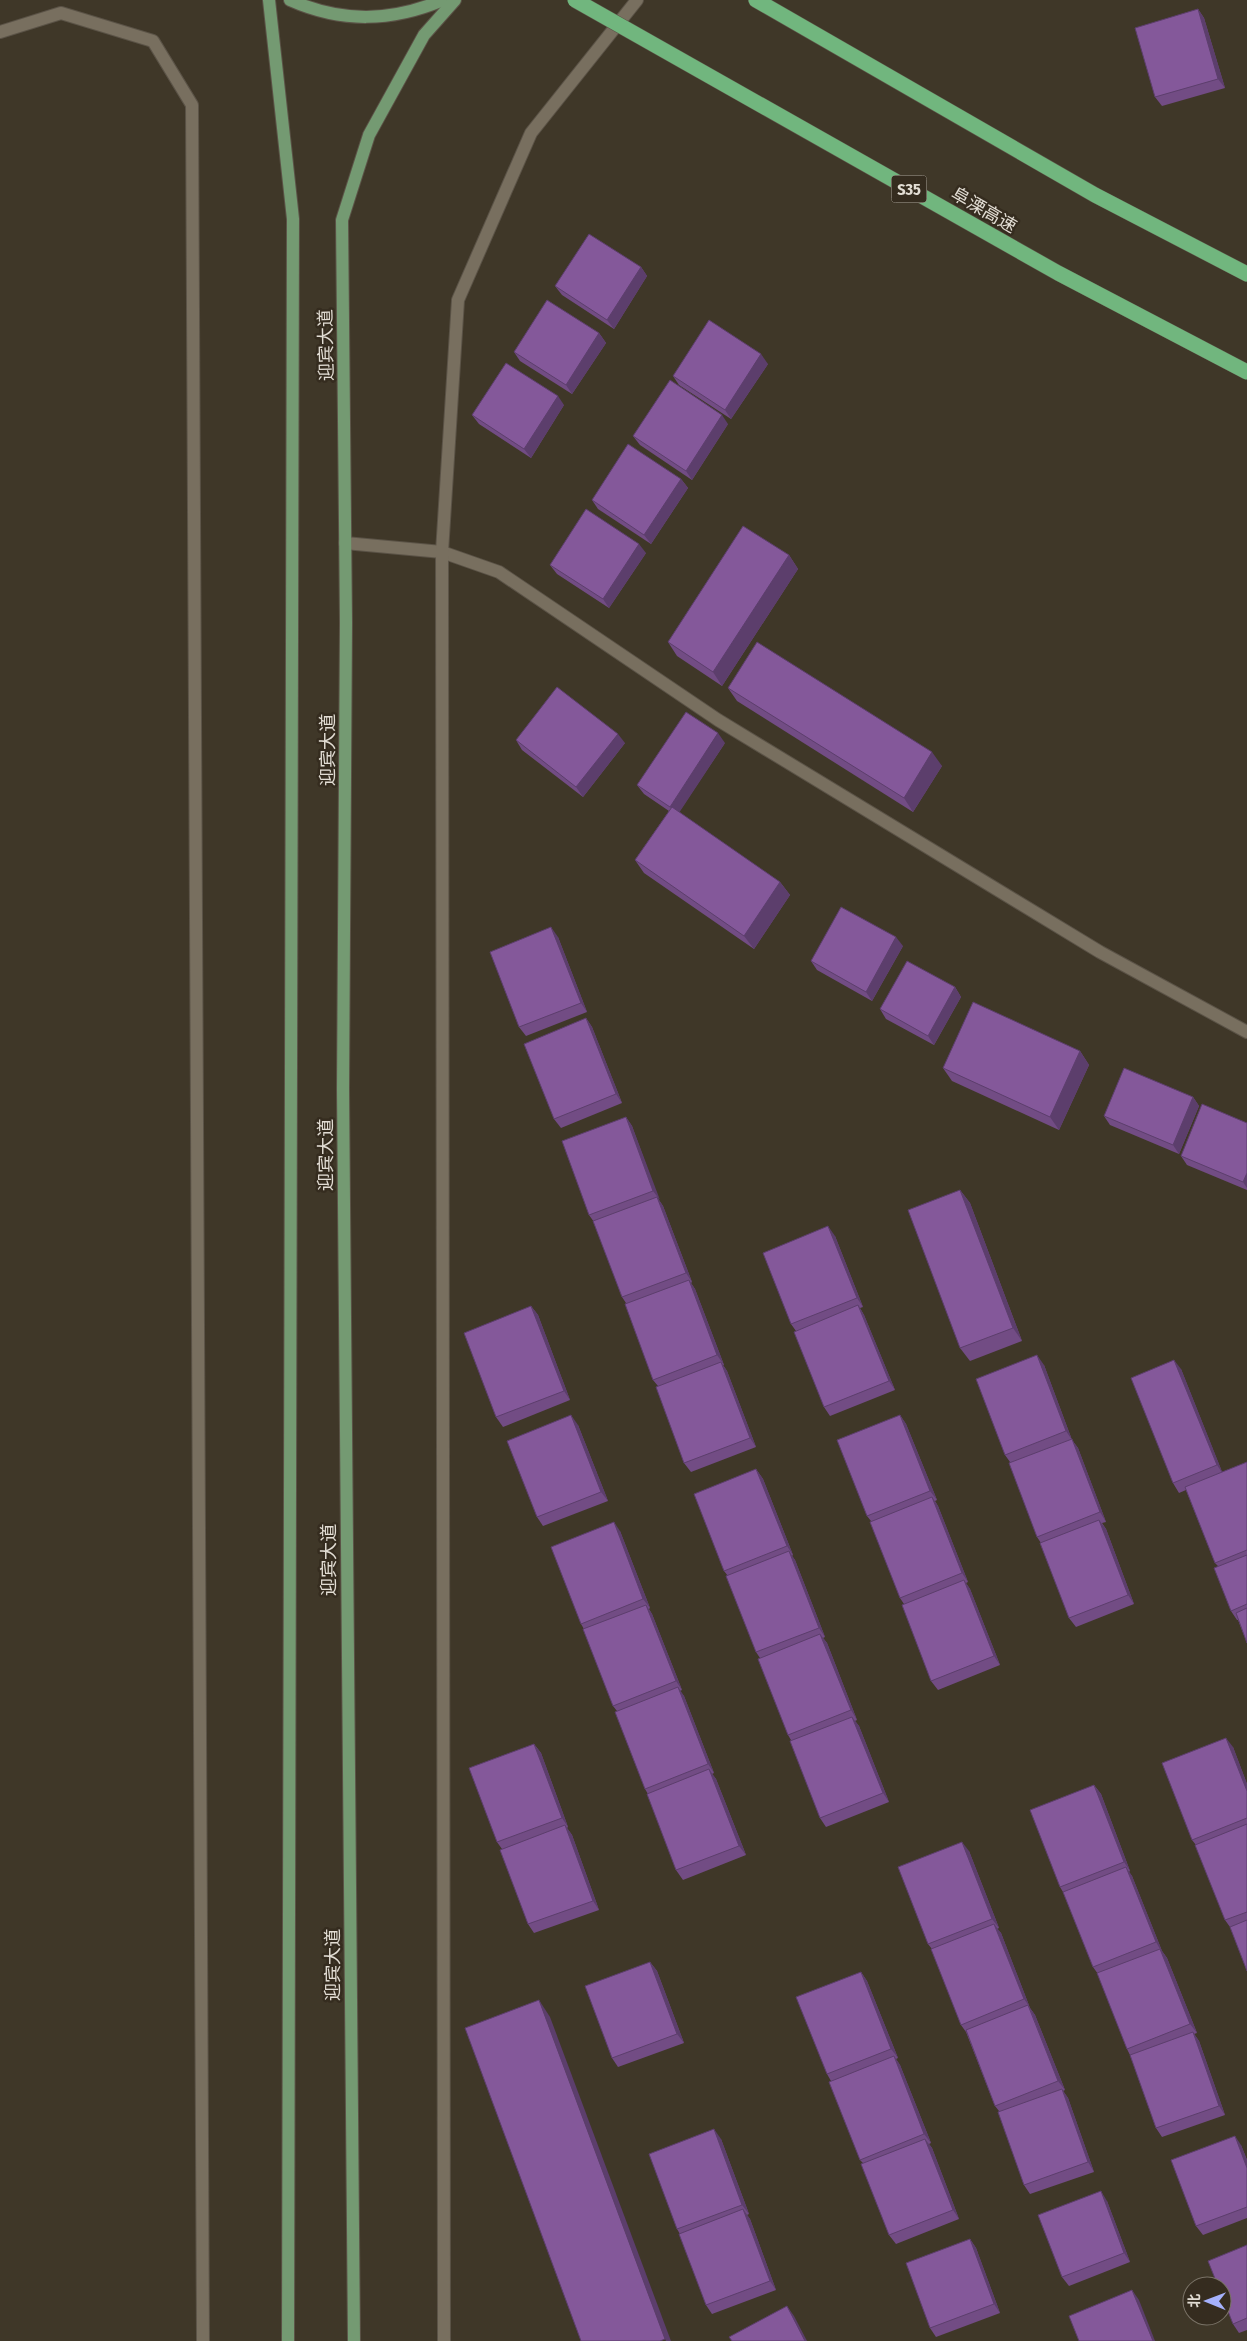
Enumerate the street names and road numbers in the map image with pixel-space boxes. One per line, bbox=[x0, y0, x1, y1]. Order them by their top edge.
road number: S35 bbox=[892, 175, 926, 202]
street label: 阜溧高速 bbox=[947, 182, 1021, 238]
street label: 迎宾大道 bbox=[314, 309, 338, 381]
street label: 迎宾大道 bbox=[317, 714, 339, 786]
street label: 迎宾大道 bbox=[315, 1119, 337, 1191]
street label: 迎宾大道 bbox=[318, 1524, 340, 1596]
street label: 迎宾大道 bbox=[322, 1929, 344, 2001]

